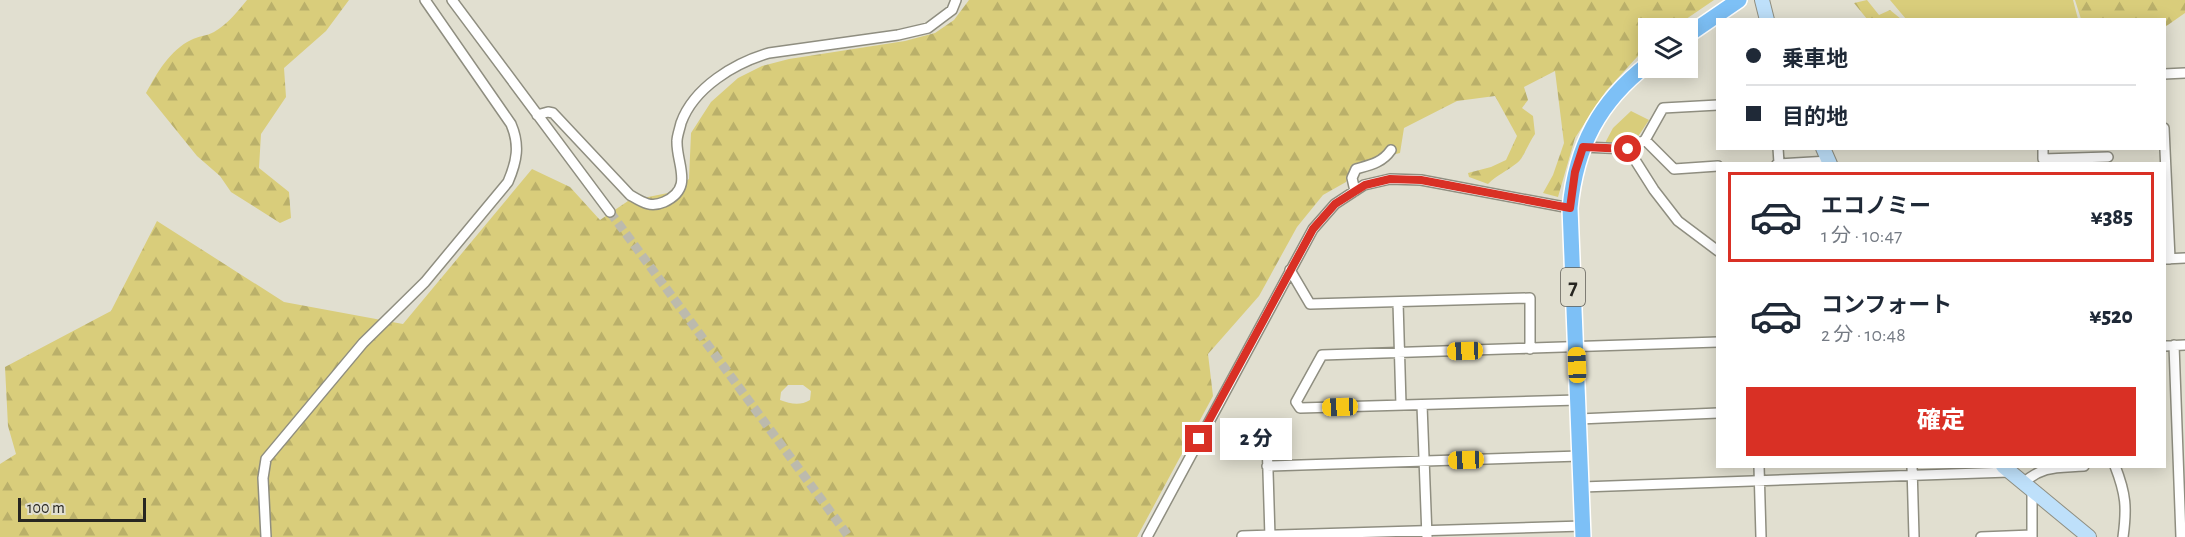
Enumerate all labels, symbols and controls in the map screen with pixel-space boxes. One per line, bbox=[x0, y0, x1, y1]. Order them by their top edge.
map controls bbox=[1638, 18, 1698, 78]
button: layers bbox=[1638, 18, 1698, 78]
text: 乗車地 bbox=[1782, 48, 1848, 70]
text: 目的地 bbox=[1782, 106, 1848, 128]
route start bbox=[1614, 135, 1641, 162]
icon: car bbox=[1749, 190, 1803, 244]
text: エコノミー bbox=[1821, 195, 1931, 217]
text: ¥385 bbox=[2091, 206, 2133, 228]
text: 1 分 · 10:47 bbox=[1821, 226, 1902, 246]
road number: 7 bbox=[1561, 268, 1585, 306]
icon: car bbox=[1749, 289, 1803, 343]
text: コンフォート bbox=[1821, 294, 1952, 316]
text: ¥520 bbox=[2089, 305, 2133, 327]
text: 2 分 · 10:48 bbox=[1821, 325, 1906, 345]
car bbox=[1447, 341, 1483, 361]
car bbox=[1567, 347, 1587, 383]
button: 確定 bbox=[1746, 387, 2136, 456]
car bbox=[1322, 397, 1358, 417]
callout: 2 分 bbox=[1220, 418, 1292, 460]
route end bbox=[1185, 425, 1212, 452]
text: 2 分 bbox=[1240, 429, 1272, 449]
car bbox=[1448, 450, 1484, 470]
scale bar bbox=[18, 495, 146, 522]
text: 100 m bbox=[27, 500, 65, 516]

